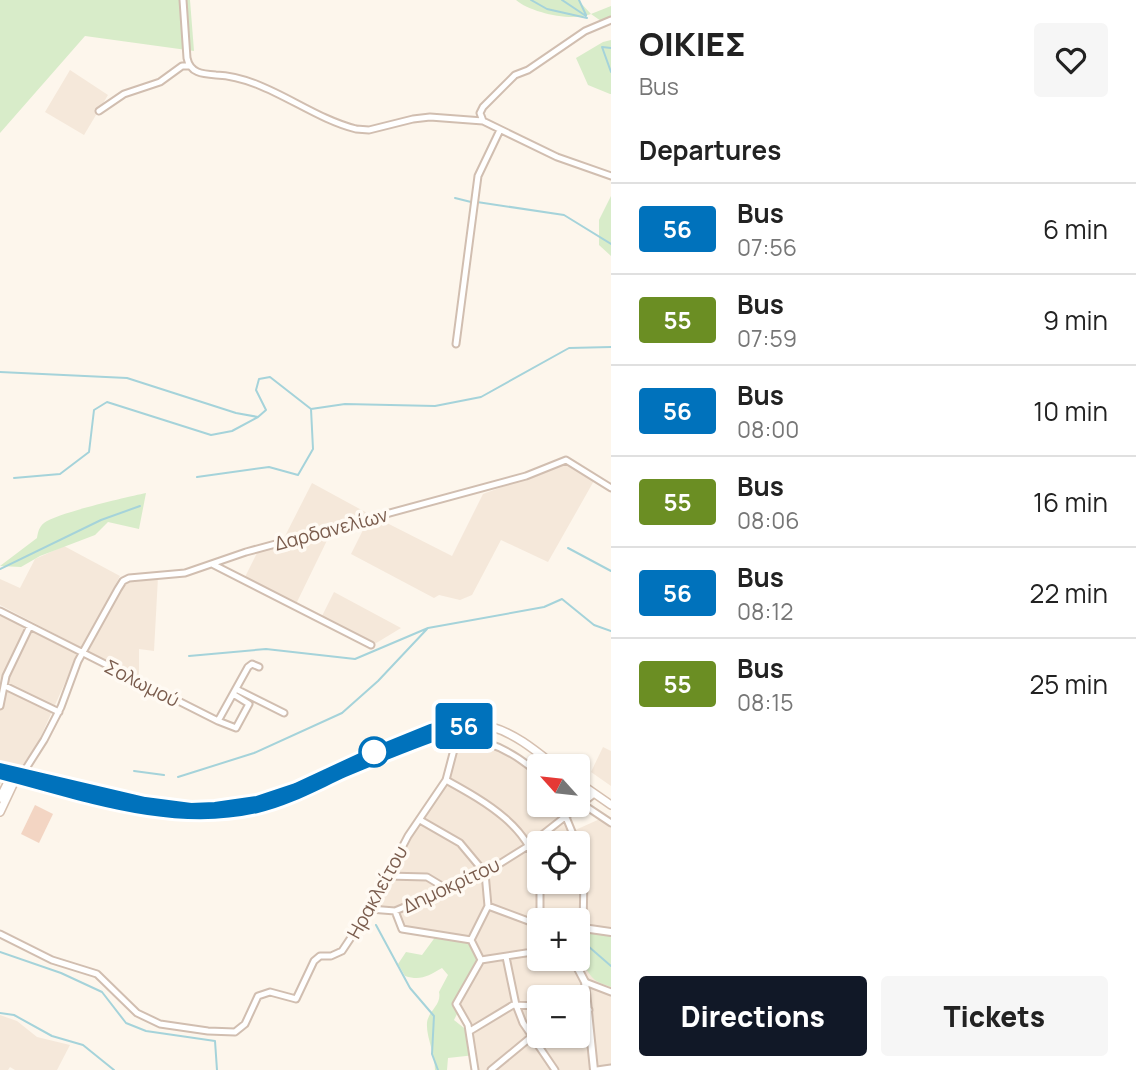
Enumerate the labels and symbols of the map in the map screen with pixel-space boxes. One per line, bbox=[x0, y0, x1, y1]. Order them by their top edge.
street label: Δαρδανελίων bbox=[271, 501, 391, 557]
street label: Σολωμού bbox=[100, 653, 184, 713]
line badge: 56 bbox=[433, 703, 496, 749]
unlabelled marker bbox=[359, 737, 389, 767]
north arrow bbox=[527, 754, 590, 817]
street label: Ηρακλείτου bbox=[341, 841, 413, 943]
street label: Δημοκρίτου bbox=[398, 851, 504, 919]

